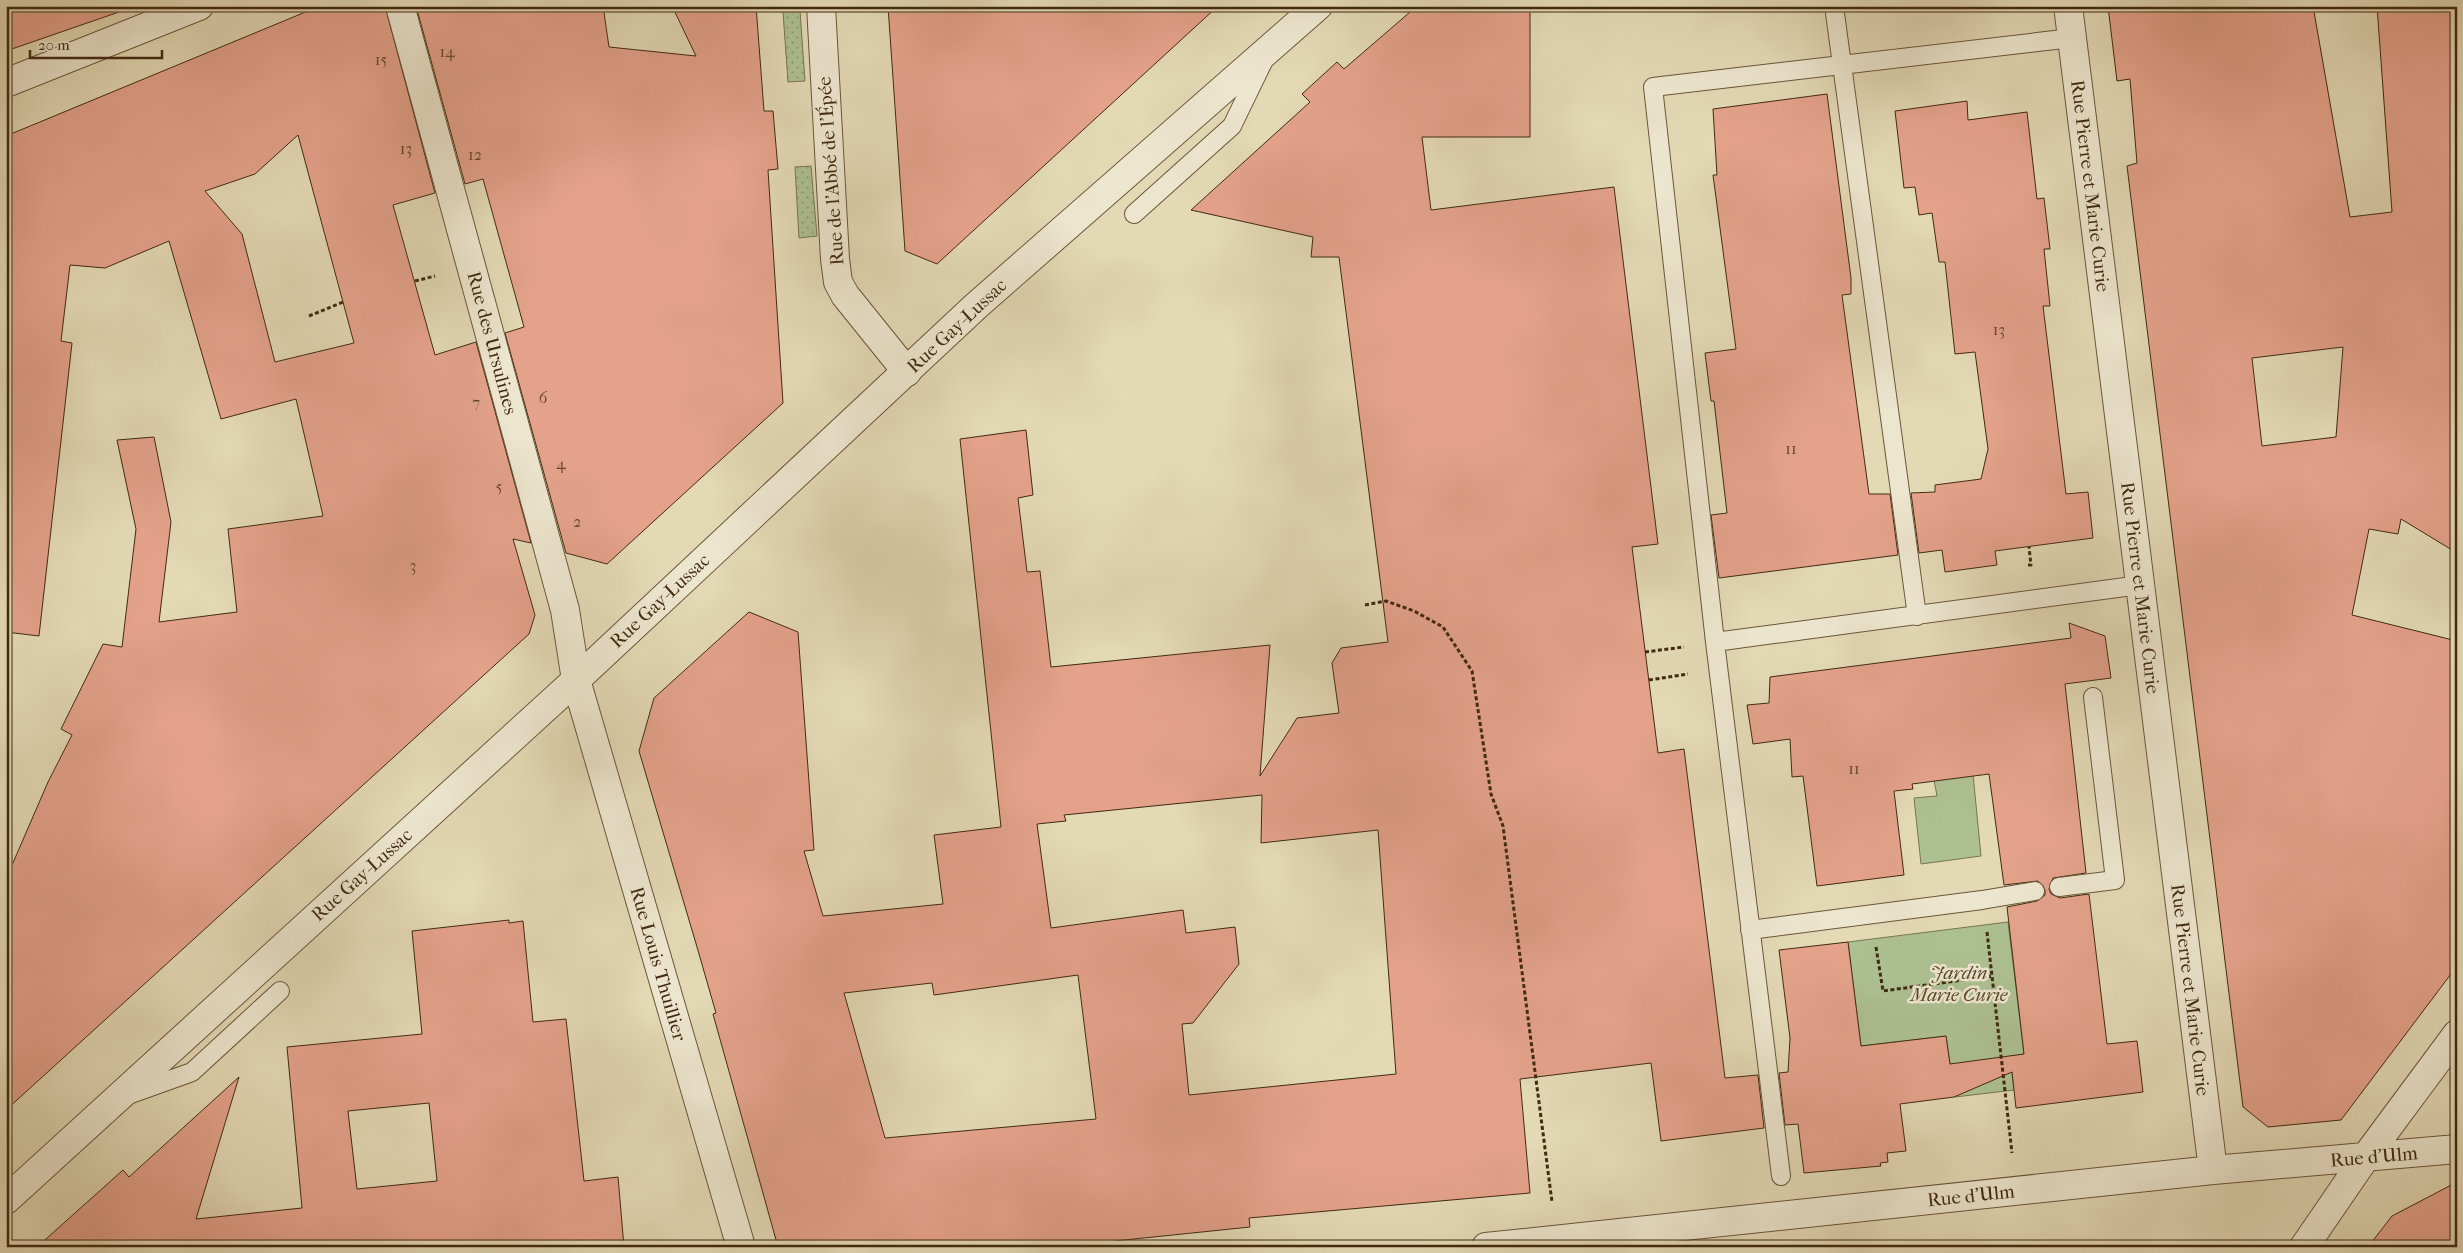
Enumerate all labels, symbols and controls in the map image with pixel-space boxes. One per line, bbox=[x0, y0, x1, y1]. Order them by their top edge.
scale bar bbox=[30, 28, 162, 60]
text: 20 m bbox=[38, 36, 70, 54]
house number: 14 bbox=[439, 42, 455, 61]
house number: 15 bbox=[375, 50, 387, 69]
street label: Rue de l'Abbé de l'Épée bbox=[813, 76, 849, 266]
street label: Rue Pierre et Marie Curie bbox=[2066, 79, 2114, 293]
house number: 13 bbox=[400, 139, 412, 158]
house number: 12 bbox=[468, 145, 482, 164]
street label: Rue des Ursulines bbox=[462, 269, 522, 417]
street label: Rue Gay-Lussac bbox=[903, 274, 1011, 378]
house number: 13 bbox=[1993, 320, 2005, 339]
house number: 6 bbox=[539, 388, 548, 407]
house number: 7 bbox=[472, 393, 480, 412]
house number: 11 bbox=[1785, 439, 1797, 458]
house number: 4 bbox=[556, 454, 566, 473]
house number: 5 bbox=[496, 477, 503, 496]
street label: Rue Pierre et Marie Curie bbox=[2116, 481, 2164, 695]
house number: 2 bbox=[573, 512, 581, 531]
street label: Rue Gay-Lussac bbox=[606, 549, 714, 653]
house number: 3 bbox=[410, 556, 416, 575]
house number: 11 bbox=[1848, 759, 1860, 778]
street label: Rue Gay-Lussac bbox=[307, 824, 417, 926]
street label: Rue Pierre et Marie Curie bbox=[2166, 883, 2214, 1097]
street label: Rue Louis Thuillier bbox=[625, 884, 691, 1045]
park label: Jardin Marie Curie bbox=[1908, 962, 2009, 1006]
street label: Rue d'Ulm bbox=[2329, 1142, 2419, 1172]
street label: Rue d'Ulm bbox=[1926, 1180, 2016, 1212]

